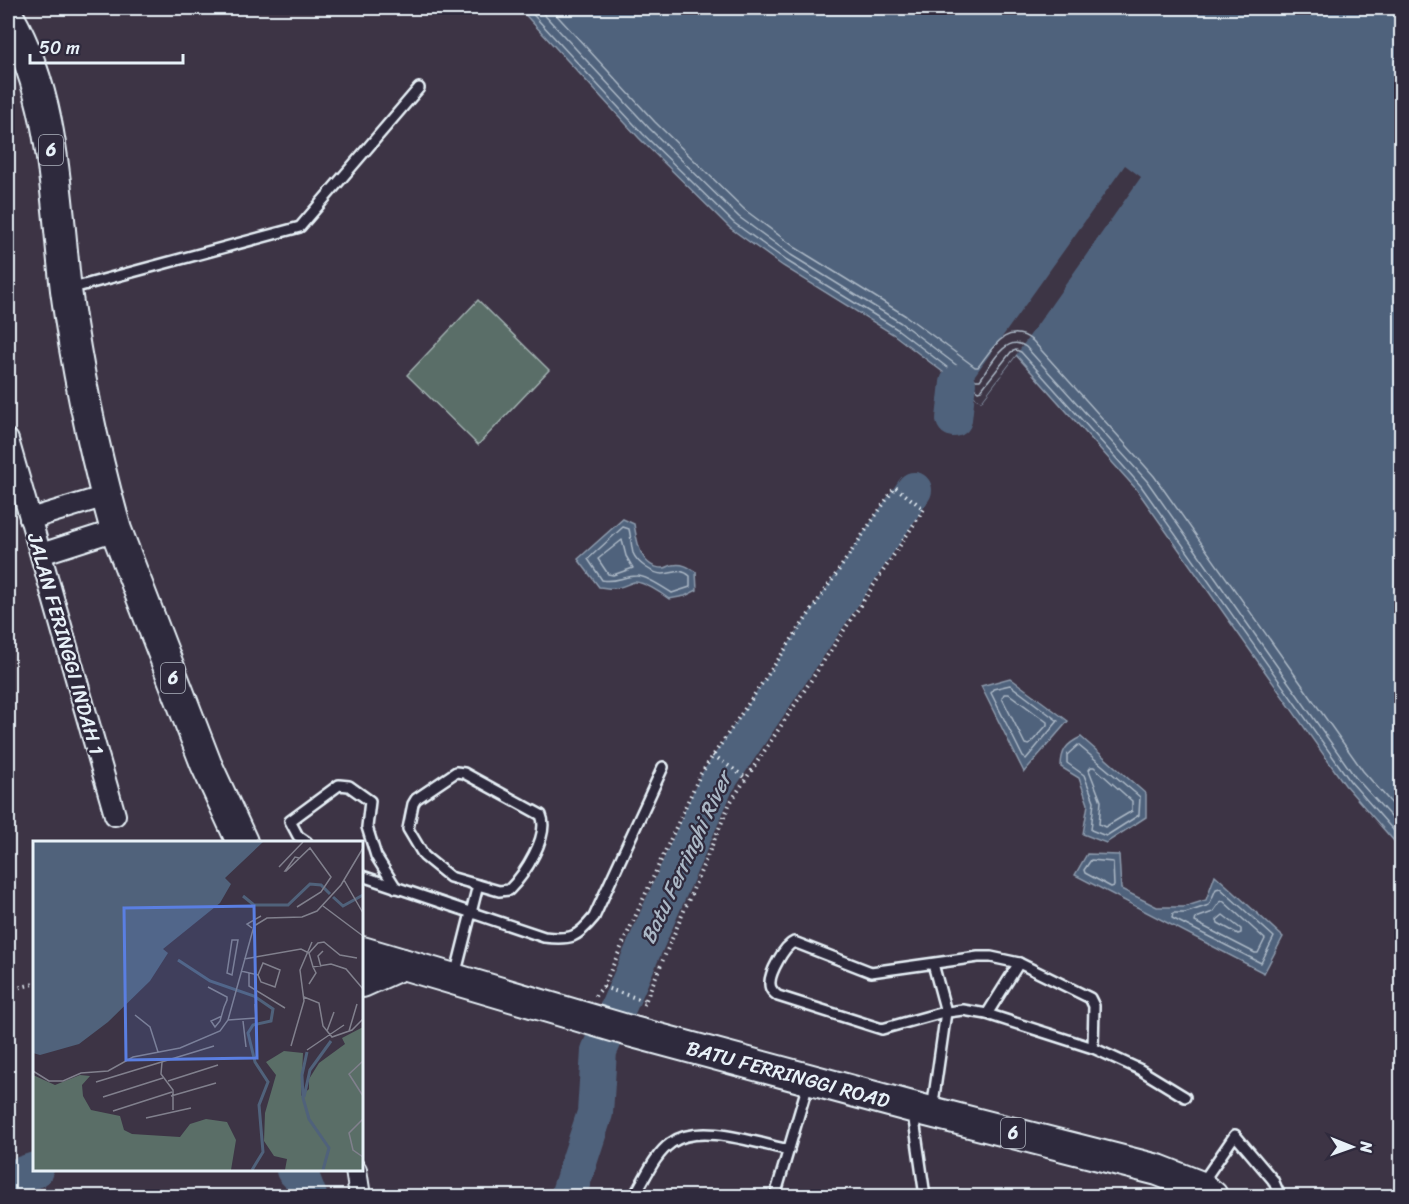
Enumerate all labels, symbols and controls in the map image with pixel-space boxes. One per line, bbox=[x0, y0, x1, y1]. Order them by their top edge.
scale bar bbox=[30, 27, 183, 65]
text: 50 m bbox=[39, 32, 80, 64]
road number: 6 bbox=[39, 135, 63, 165]
street label: JALAN FERINGGI INDAH 1 bbox=[17, 528, 114, 759]
road number: 6 bbox=[161, 663, 185, 693]
water label: Batu Ferringhi River bbox=[629, 762, 744, 950]
inset map bbox=[33, 841, 363, 1171]
street label: BATU FERRINGGI ROAD bbox=[682, 1031, 893, 1118]
north arrow bbox=[1322, 1117, 1382, 1177]
road number: 6 bbox=[1001, 1118, 1025, 1148]
text: N bbox=[1352, 1140, 1381, 1154]

